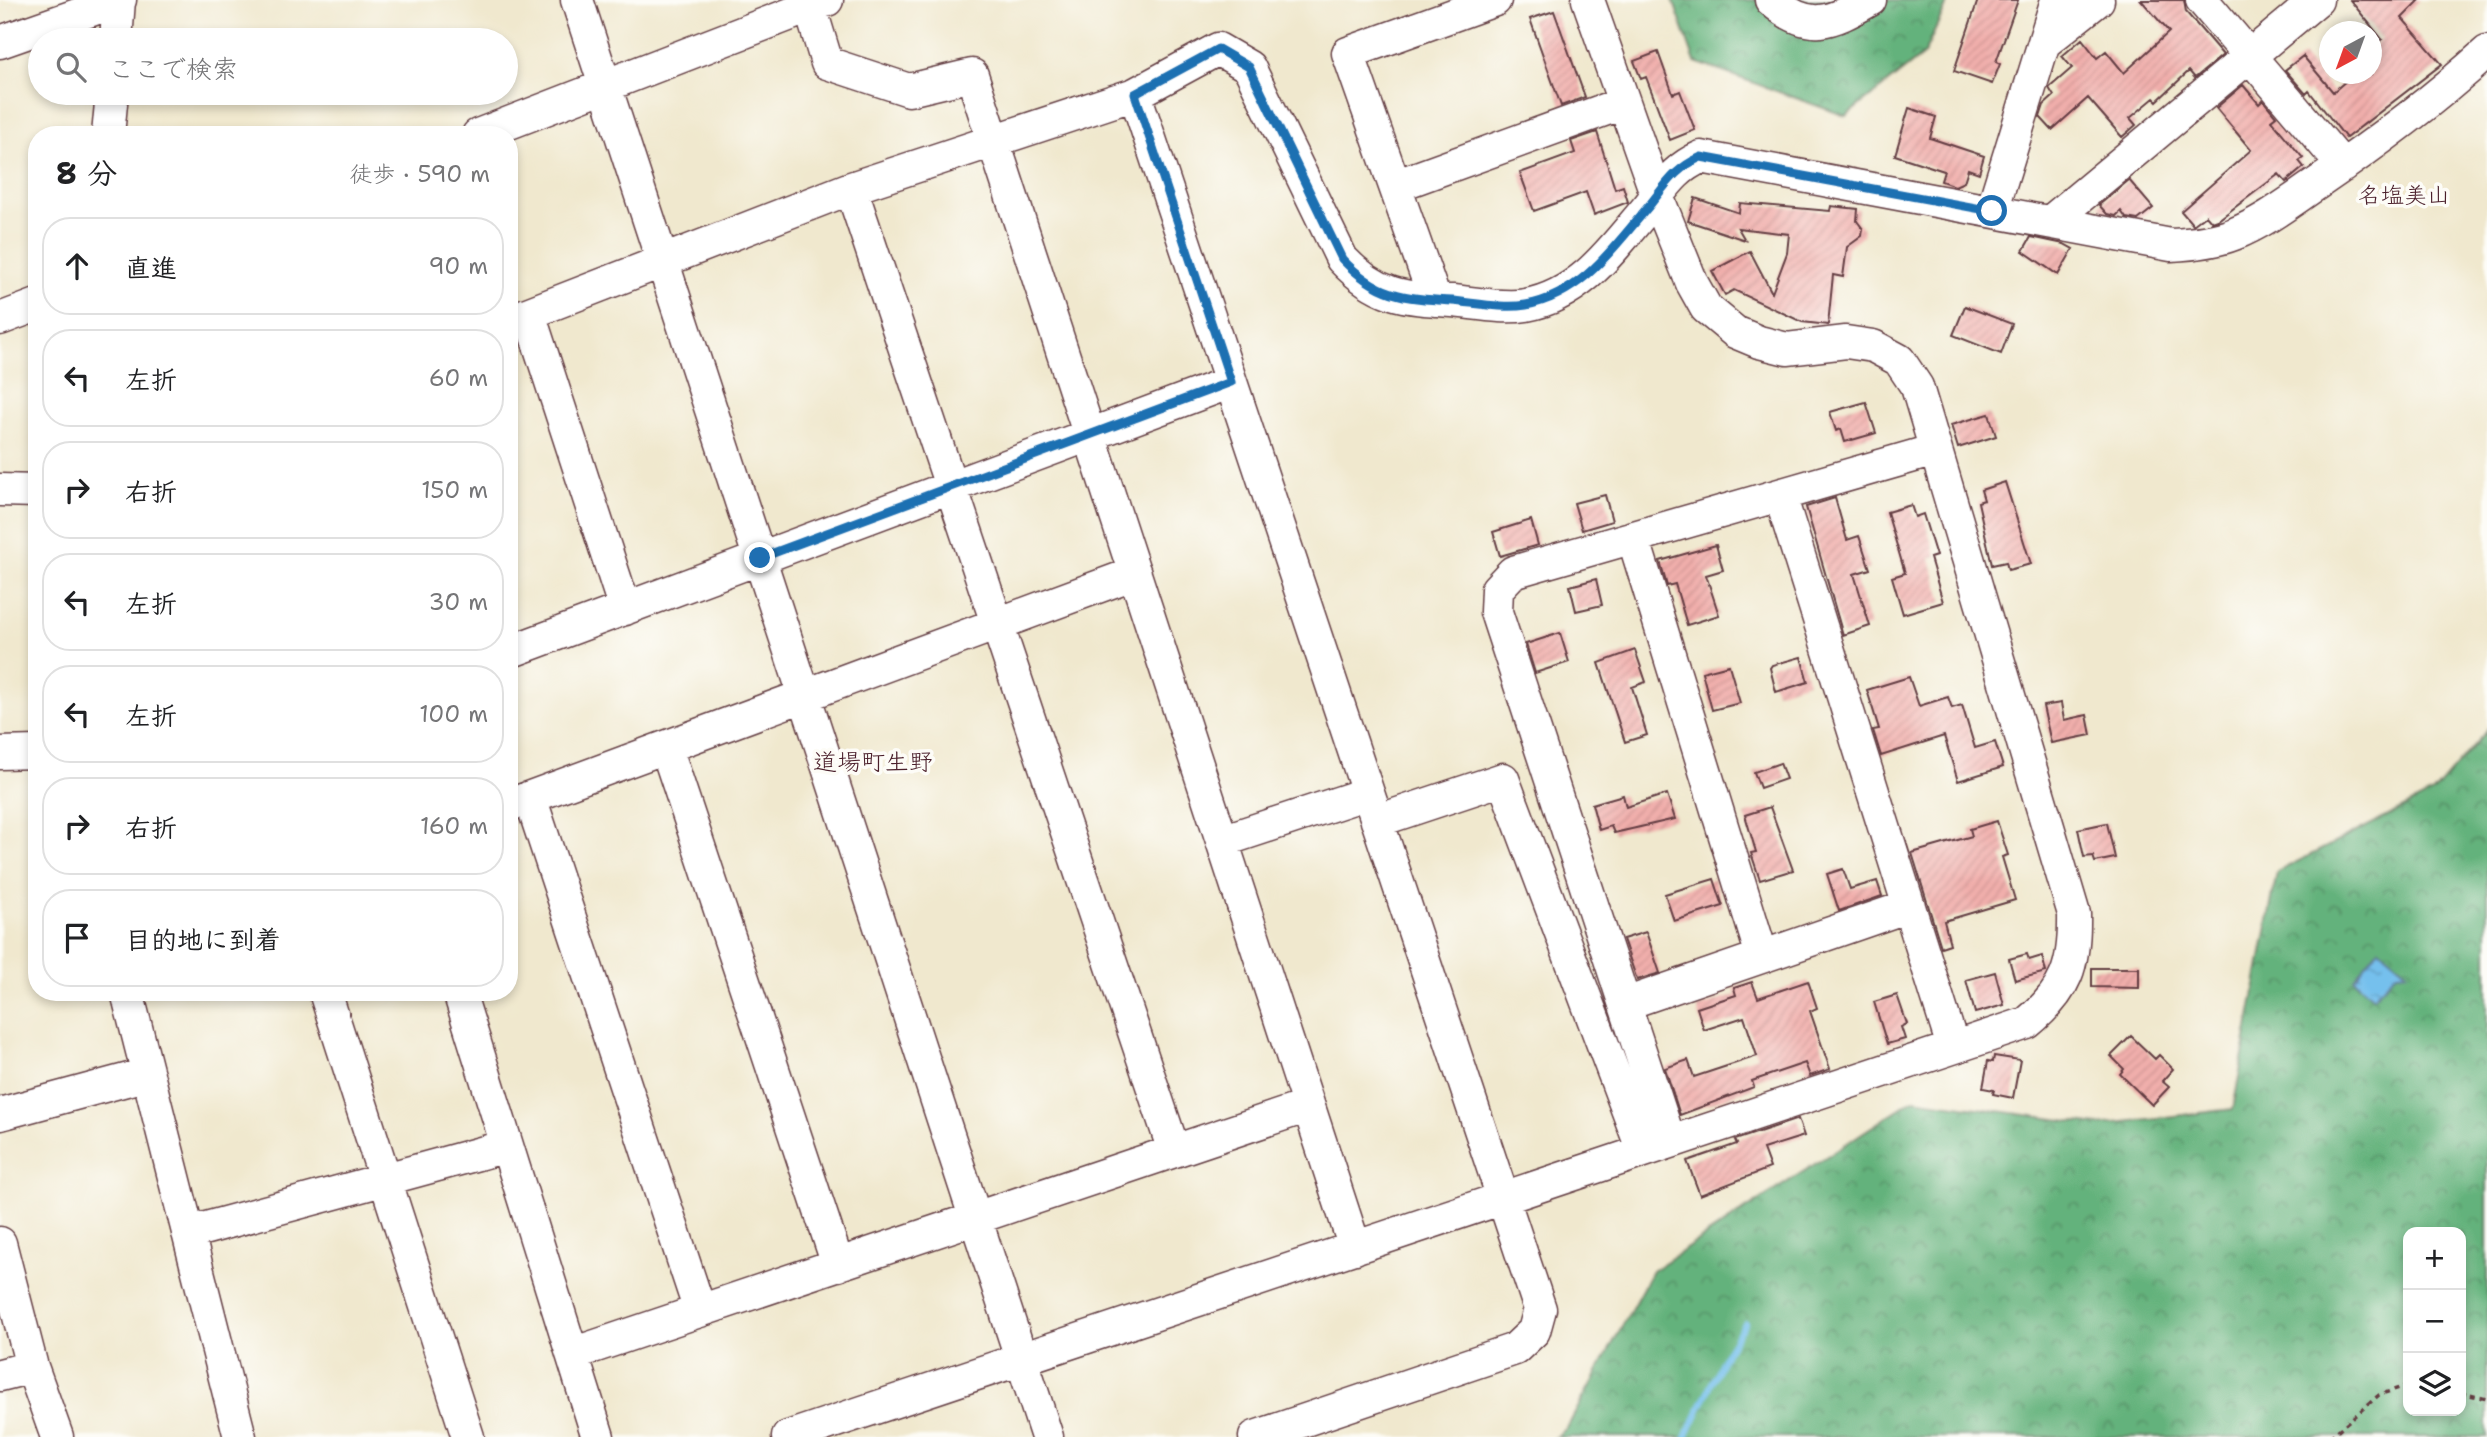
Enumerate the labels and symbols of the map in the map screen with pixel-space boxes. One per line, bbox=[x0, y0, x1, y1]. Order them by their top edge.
north arrow bbox=[2319, 21, 2382, 84]
district label: 名塩美山 bbox=[2358, 180, 2450, 210]
route start bbox=[1976, 195, 2007, 226]
route end bbox=[744, 542, 775, 573]
district label: 道場町生野 bbox=[813, 746, 933, 778]

